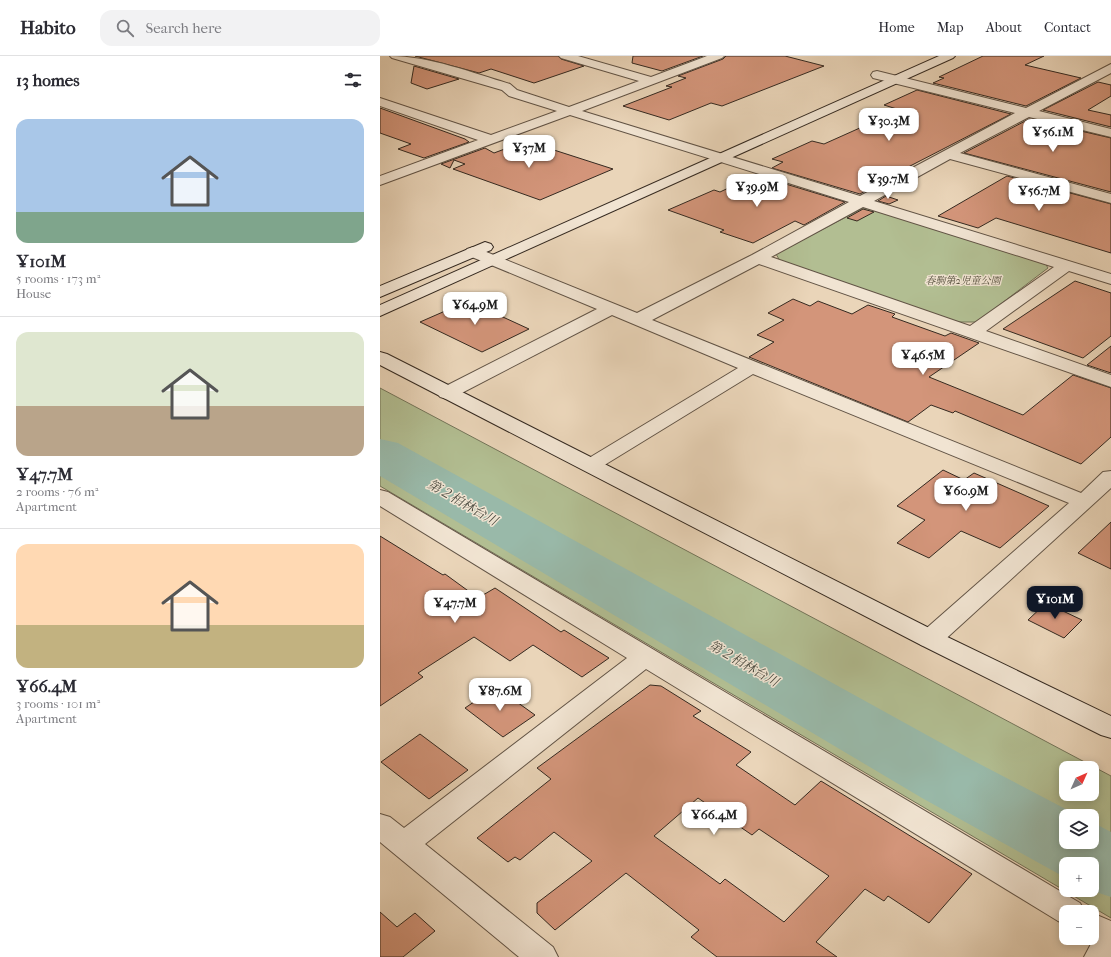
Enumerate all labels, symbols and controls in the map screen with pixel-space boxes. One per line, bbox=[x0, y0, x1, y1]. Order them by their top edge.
search box bbox=[100, 10, 380, 46]
text: Habito bbox=[20, 17, 76, 39]
icon: search bbox=[114, 17, 136, 39]
text: Search here bbox=[146, 19, 222, 37]
text: Home bbox=[878, 19, 915, 36]
text: Map bbox=[937, 19, 964, 36]
text: About bbox=[986, 19, 1022, 36]
text: Contact bbox=[1044, 19, 1091, 36]
icon: filters bbox=[342, 69, 364, 91]
text: 13 homes bbox=[16, 70, 79, 90]
pin: ¥30.3M bbox=[856, 108, 922, 142]
text: ¥30.3M bbox=[868, 113, 910, 128]
pin: ¥56.1M bbox=[1020, 119, 1086, 153]
text: ¥56.1M bbox=[1032, 124, 1074, 139]
pin: ¥37M bbox=[505, 135, 553, 169]
text: ¥37M bbox=[512, 140, 546, 155]
icon: home bbox=[154, 145, 226, 217]
pin: ¥39.7M bbox=[855, 166, 921, 200]
text: ¥39.7M bbox=[867, 171, 909, 186]
pin: ¥39.9M bbox=[724, 174, 790, 208]
pin: ¥56.7M bbox=[1006, 178, 1072, 212]
text: ¥39.9M bbox=[735, 179, 779, 194]
text: ¥56.7M bbox=[1018, 183, 1060, 198]
text: ¥101M bbox=[16, 251, 66, 271]
text: 5 rooms · 173 m² bbox=[16, 271, 100, 286]
park label: 春駒第2児童公園 bbox=[925, 275, 1003, 287]
text: House bbox=[16, 286, 51, 301]
pin: ¥64.9M bbox=[442, 292, 508, 326]
text: ¥64.9M bbox=[452, 297, 498, 312]
pin: ¥46.5M bbox=[890, 342, 956, 376]
text: ¥46.5M bbox=[901, 347, 945, 362]
icon: home bbox=[154, 358, 226, 430]
text: ¥47.7M bbox=[16, 464, 73, 484]
water label: 第２柏林台川 bbox=[425, 476, 502, 529]
pin: ¥60.9M bbox=[933, 478, 999, 512]
text: ¥60.9M bbox=[943, 483, 989, 498]
text: 2 rooms · 76 m² bbox=[16, 484, 98, 499]
text: Apartment bbox=[16, 499, 77, 514]
icon: home bbox=[154, 570, 226, 642]
pin: ¥101M bbox=[1027, 586, 1083, 620]
pin: ¥47.7M bbox=[422, 590, 488, 624]
text: ¥101M bbox=[1036, 591, 1074, 606]
text: ¥47.7M bbox=[433, 595, 477, 610]
water label: 第２柏林台川 bbox=[706, 637, 783, 690]
text: ¥66.4M bbox=[16, 676, 77, 696]
pin: ¥87.6M bbox=[467, 678, 533, 712]
text: ¥87.6M bbox=[478, 683, 522, 698]
text: 3 rooms · 101 m² bbox=[16, 696, 100, 711]
text: Apartment bbox=[16, 711, 77, 726]
north arrow bbox=[1059, 761, 1099, 801]
map controls bbox=[1059, 761, 1099, 945]
pin: ¥66.4M bbox=[681, 802, 747, 836]
text: ¥66.4M bbox=[691, 807, 737, 822]
button: layers bbox=[1059, 809, 1099, 849]
button: + bbox=[1059, 857, 1099, 897]
button: − bbox=[1059, 905, 1099, 945]

